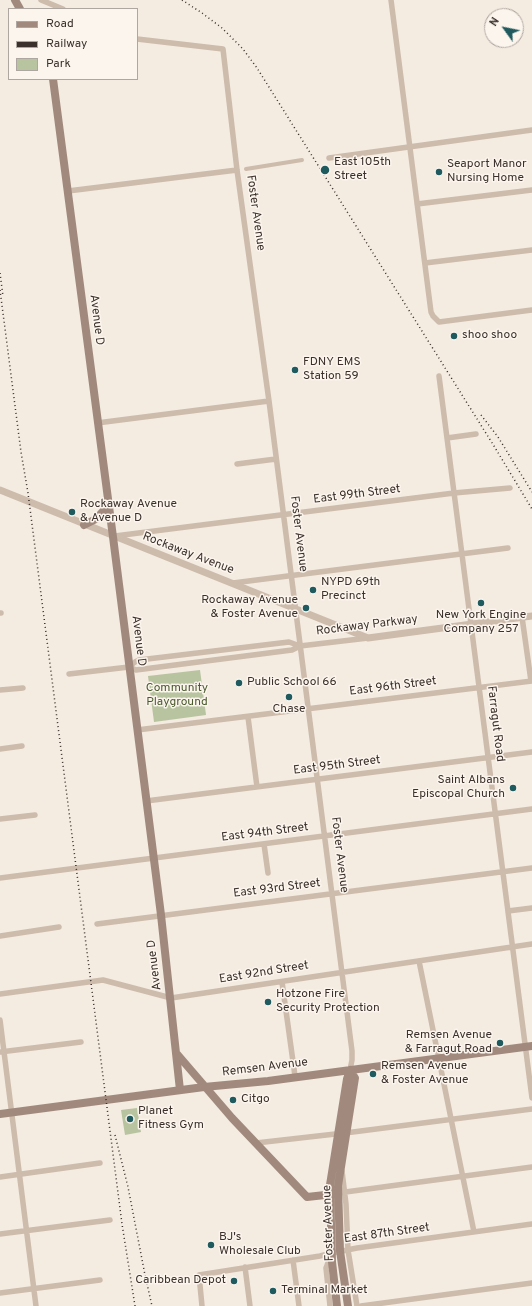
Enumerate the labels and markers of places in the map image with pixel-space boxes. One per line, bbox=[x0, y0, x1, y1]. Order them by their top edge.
place label: East 105th Street bbox=[334, 156, 391, 184]
place label: Seaport Manor Nursing Home bbox=[447, 158, 527, 186]
marker: East 105th Street bbox=[319, 164, 331, 176]
marker: Seaport Manor Nursing Home bbox=[434, 167, 444, 177]
place label: shoo shoo bbox=[462, 329, 517, 343]
marker: shoo shoo bbox=[449, 331, 459, 341]
place label: FDNY EMS Station 59 bbox=[303, 356, 361, 384]
marker: FDNY EMS Station 59 bbox=[290, 365, 300, 375]
place label: Rockaway Avenue & Avenue D bbox=[80, 498, 177, 526]
marker: Rockaway Avenue & Avenue D bbox=[67, 507, 77, 517]
place label: NYPD 69th Precinct bbox=[321, 576, 380, 604]
marker: NYPD 69th Precinct bbox=[308, 585, 318, 595]
place label: Rockaway Avenue & Foster Avenue bbox=[201, 594, 298, 622]
marker: New York Engine Company 257 bbox=[476, 598, 486, 608]
marker: Rockaway Avenue & Foster Avenue bbox=[301, 603, 311, 613]
place label: New York Engine Company 257 bbox=[436, 609, 526, 637]
place label: Public School 66 bbox=[247, 676, 337, 690]
marker: Public School 66 bbox=[234, 678, 244, 688]
marker: Chase bbox=[284, 692, 294, 702]
place label: Chase bbox=[273, 703, 305, 717]
place label: Saint Albans Episcopal Church bbox=[412, 774, 505, 802]
marker: Saint Albans Episcopal Church bbox=[508, 783, 518, 793]
place label: Hotzone Fire Security Protection bbox=[276, 988, 380, 1016]
marker: Hotzone Fire Security Protection bbox=[263, 997, 273, 1007]
place label: Remsen Avenue & Farragut Road bbox=[405, 1029, 492, 1057]
marker: Remsen Avenue & Farragut Road bbox=[495, 1038, 505, 1048]
place label: Remsen Avenue & Foster Avenue bbox=[381, 1060, 468, 1088]
marker: Remsen Avenue & Foster Avenue bbox=[368, 1069, 378, 1079]
place label: Citgo bbox=[241, 1093, 270, 1107]
marker: Citgo bbox=[228, 1095, 238, 1105]
place label: Planet Fitness Gym bbox=[138, 1105, 204, 1133]
marker: Planet Fitness Gym bbox=[125, 1114, 135, 1124]
place label: BJ's Wholesale Club bbox=[219, 1231, 301, 1259]
marker: BJ's Wholesale Club bbox=[206, 1240, 216, 1250]
place label: Caribbean Depot bbox=[135, 1274, 226, 1288]
marker: Caribbean Depot bbox=[229, 1276, 239, 1286]
place label: Terminal Market bbox=[281, 1284, 368, 1298]
marker: Terminal Market bbox=[268, 1286, 278, 1296]

